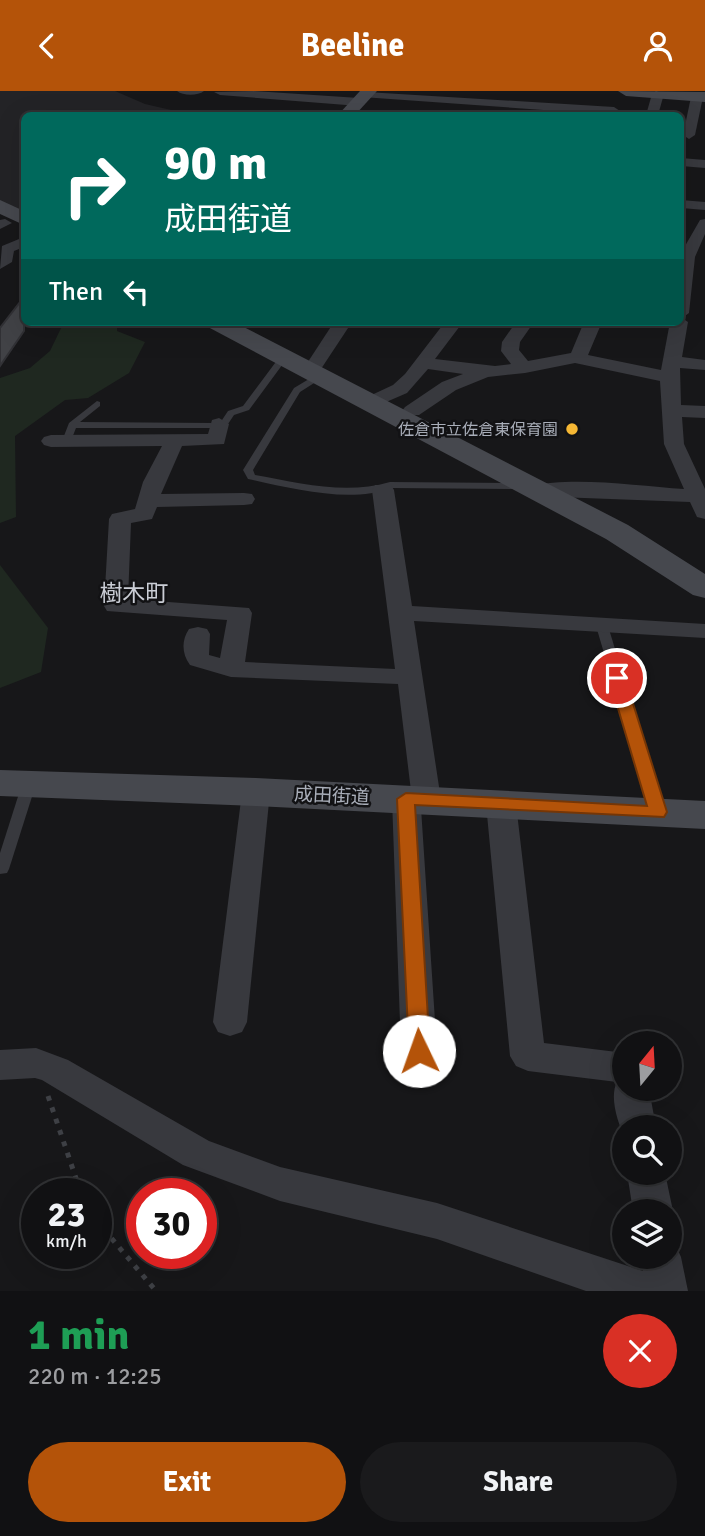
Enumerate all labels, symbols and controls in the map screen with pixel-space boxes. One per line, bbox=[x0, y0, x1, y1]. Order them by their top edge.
text: Beeline bbox=[301, 26, 404, 65]
icon: back bbox=[28, 27, 66, 65]
icon: person bbox=[639, 27, 677, 65]
text: 90 m bbox=[164, 133, 267, 193]
icon: right bbox=[49, 140, 140, 231]
text: 成田街道 bbox=[164, 200, 292, 239]
icon: left bbox=[117, 273, 155, 311]
text: Then bbox=[49, 276, 103, 308]
place label: 佐倉市立佐倉東保育園 bbox=[398, 420, 558, 440]
marker: 佐倉市立佐倉東保育園 bbox=[564, 421, 580, 437]
district label: 樹木町 bbox=[100, 579, 169, 608]
pin bbox=[587, 648, 647, 708]
icon: arrive bbox=[598, 659, 636, 697]
street label: 成田街道 bbox=[293, 782, 371, 810]
position arrow bbox=[382, 1014, 456, 1088]
north arrow bbox=[612, 1031, 682, 1101]
map controls bbox=[612, 1031, 682, 1269]
button: search bbox=[612, 1115, 682, 1185]
speed limit sign: 30 bbox=[126, 1178, 217, 1269]
text: 23 bbox=[48, 1193, 85, 1236]
button: layers bbox=[612, 1199, 682, 1269]
text: km/h bbox=[46, 1230, 87, 1252]
text: 1 min bbox=[28, 1310, 129, 1361]
button: close bbox=[603, 1314, 677, 1388]
text: 220 m · 12:25 bbox=[28, 1362, 162, 1391]
button: Exit bbox=[28, 1442, 346, 1522]
button: Share bbox=[360, 1442, 677, 1522]

